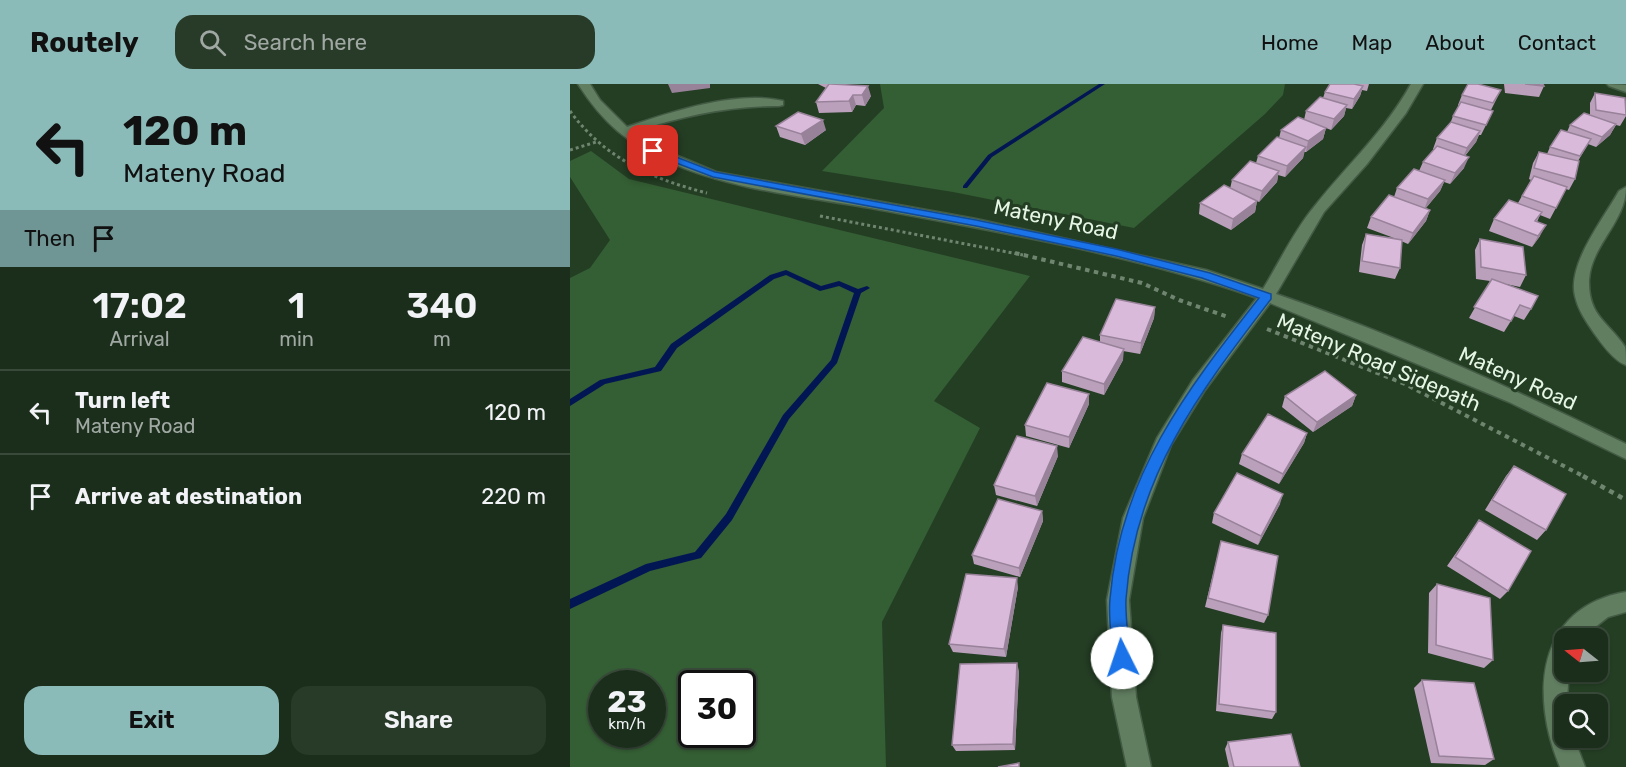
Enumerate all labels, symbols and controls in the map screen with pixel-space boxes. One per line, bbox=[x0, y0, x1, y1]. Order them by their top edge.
search box bbox=[175, 15, 595, 69]
text: Routely bbox=[30, 26, 139, 59]
icon: search bbox=[196, 26, 229, 59]
text: Search here bbox=[244, 29, 367, 56]
text: Home bbox=[1261, 30, 1318, 55]
text: Map bbox=[1351, 30, 1392, 55]
text: About bbox=[1425, 30, 1485, 55]
text: Contact bbox=[1518, 30, 1596, 55]
text: 120 m bbox=[123, 106, 247, 156]
icon: left bbox=[24, 108, 102, 186]
pin bbox=[627, 125, 678, 176]
icon: arrive bbox=[636, 134, 669, 167]
text: Mateny Road bbox=[123, 157, 286, 189]
street label: Mateny Road bbox=[992, 194, 1120, 244]
icon: arrive bbox=[87, 222, 120, 255]
text: Then bbox=[24, 225, 75, 252]
text: 17:02 bbox=[92, 284, 187, 327]
text: 1 bbox=[288, 284, 305, 327]
text: 340 bbox=[406, 284, 478, 327]
street label: Mateny Road Sidepath bbox=[1273, 308, 1485, 416]
text: Arrival bbox=[110, 327, 170, 351]
text: min bbox=[279, 327, 314, 351]
text: m bbox=[433, 327, 451, 351]
street label: Mateny Road bbox=[1455, 341, 1581, 415]
text: Turn left bbox=[75, 387, 170, 414]
icon: left bbox=[24, 396, 57, 429]
text: 120 m bbox=[485, 399, 546, 426]
text: Mateny Road bbox=[75, 414, 195, 438]
icon: arrive bbox=[24, 480, 57, 513]
text: Arrive at destination bbox=[75, 483, 302, 510]
text: 220 m bbox=[481, 483, 546, 510]
position arrow bbox=[1090, 626, 1154, 690]
north arrow bbox=[1554, 628, 1608, 682]
map controls bbox=[1554, 628, 1608, 748]
speed limit sign: 30 bbox=[678, 670, 756, 748]
text: 23 bbox=[607, 684, 647, 720]
button: Exit bbox=[24, 686, 279, 755]
button: Share bbox=[291, 686, 546, 755]
button: search bbox=[1554, 694, 1608, 748]
text: km/h bbox=[608, 715, 646, 733]

